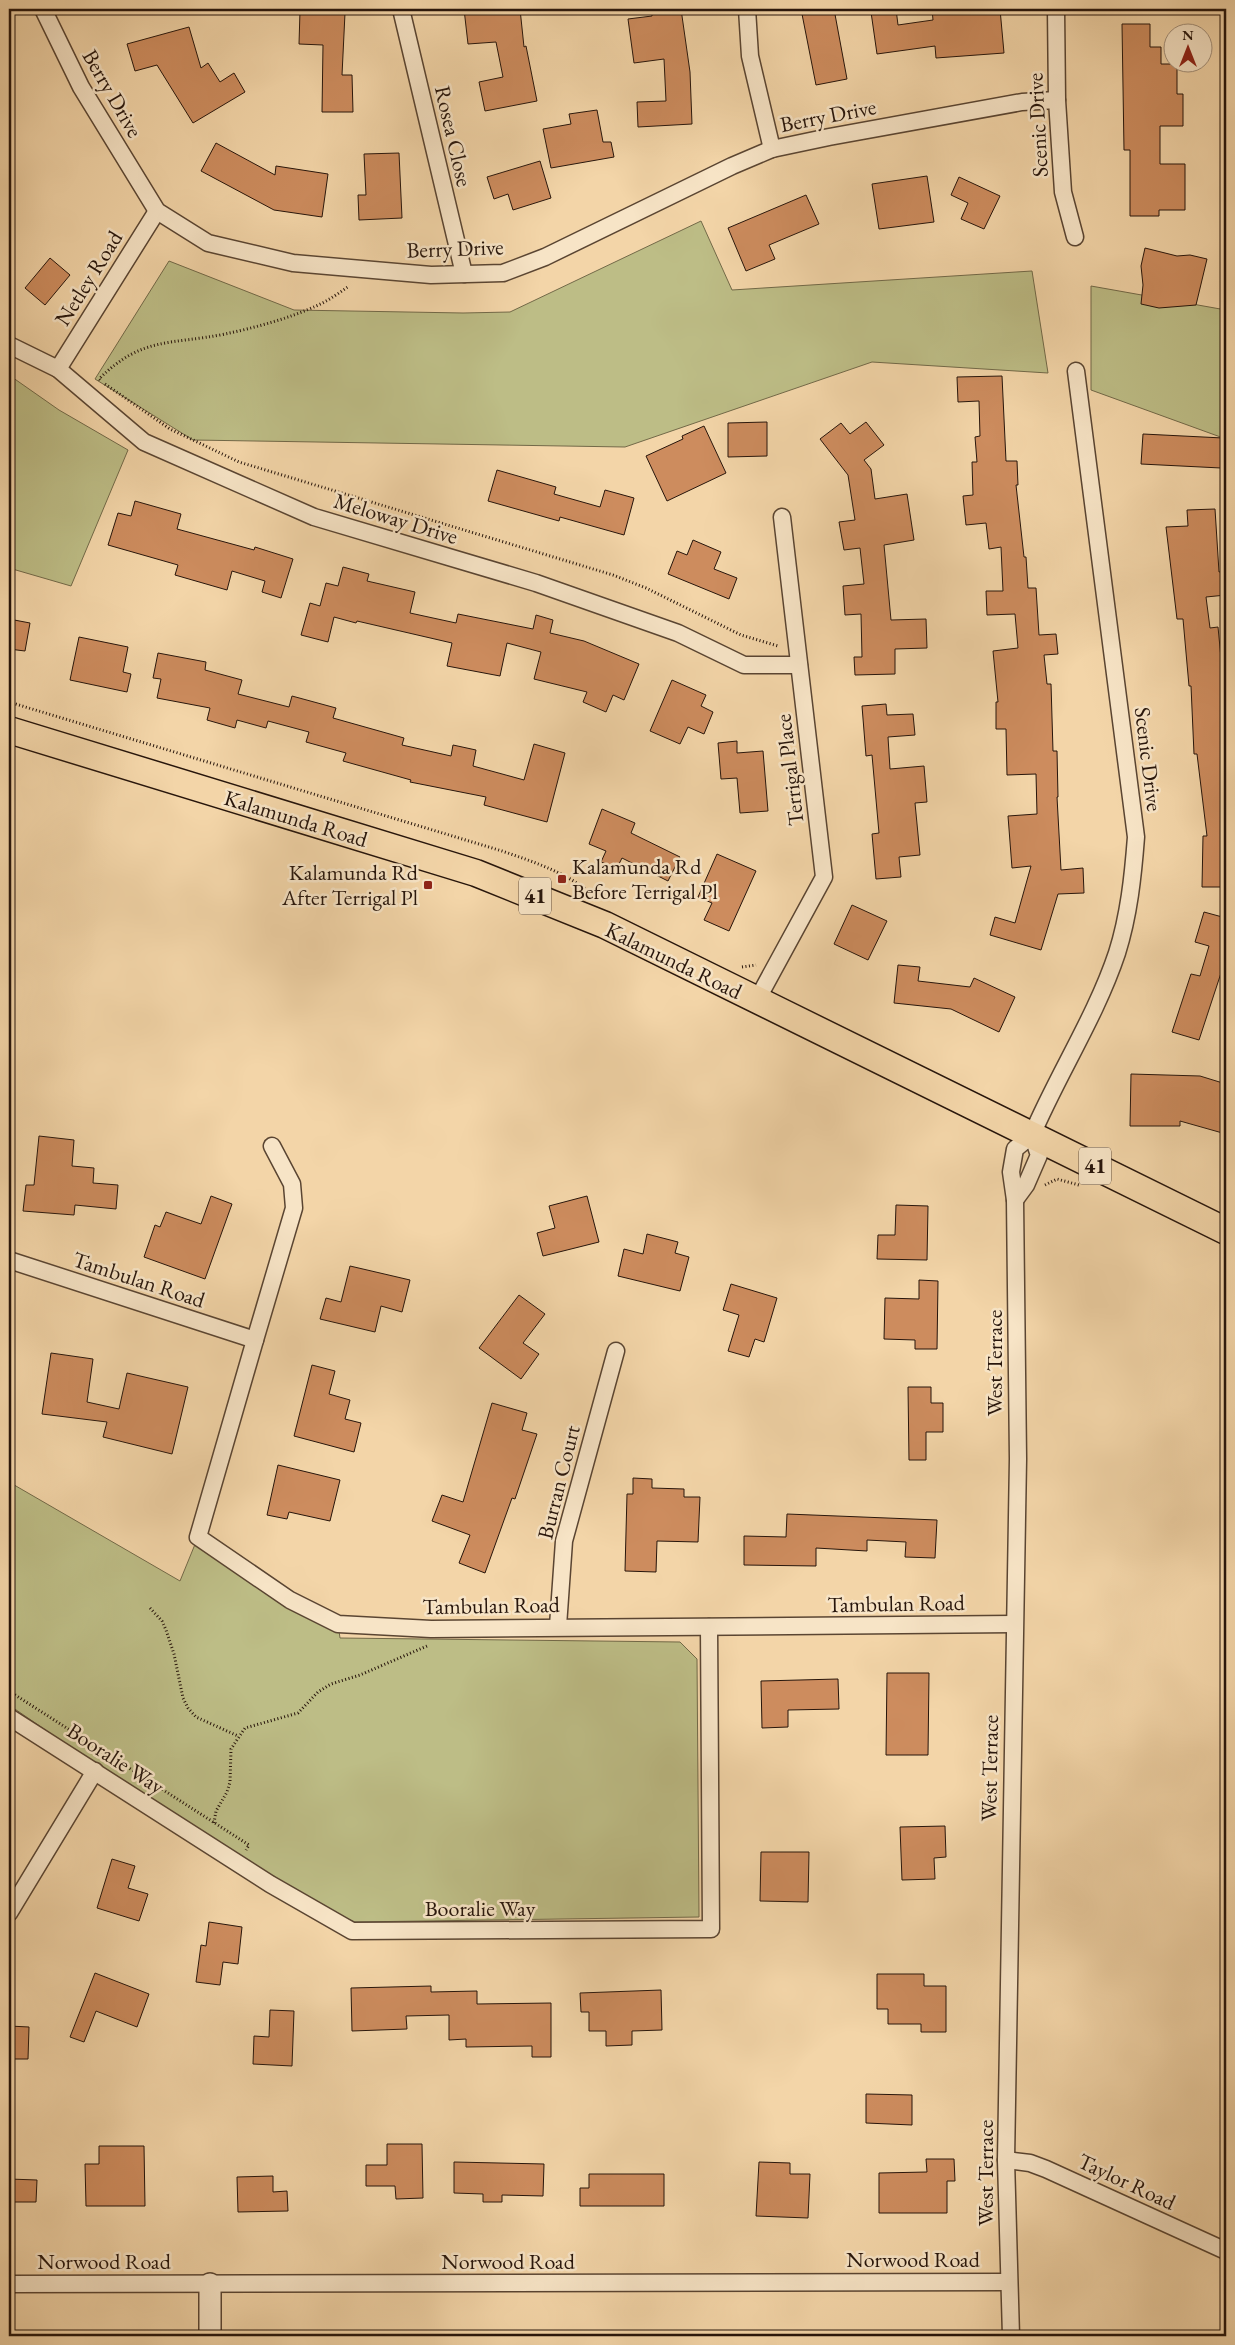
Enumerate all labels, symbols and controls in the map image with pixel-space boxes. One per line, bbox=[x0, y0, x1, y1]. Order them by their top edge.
north arrow bbox=[1162, 22, 1212, 72]
text: N bbox=[1182, 26, 1194, 44]
street label: Berry Drive bbox=[76, 44, 150, 143]
street label: Scenic Drive bbox=[1020, 72, 1055, 178]
street label: Rosea Close bbox=[428, 83, 479, 190]
street label: Berry Drive bbox=[778, 92, 879, 139]
street label: Netley Road bbox=[48, 225, 129, 331]
street label: Berry Drive bbox=[406, 232, 505, 265]
street label: Meloway Drive bbox=[330, 486, 462, 551]
street label: Scenic Drive bbox=[1128, 705, 1169, 813]
street label: Terrigal Place bbox=[768, 712, 811, 827]
street label: Kalamunda Road bbox=[221, 783, 372, 854]
place label: Kalamunda Rd Before Terrigal Pl bbox=[572, 852, 718, 906]
place label: Kalamunda Rd After Terrigal Pl bbox=[281, 858, 419, 912]
marker: Kalamunda Rd Before Terrigal Pl bbox=[556, 873, 568, 885]
road number: 41 bbox=[519, 878, 551, 914]
marker: Kalamunda Rd After Terrigal Pl bbox=[422, 879, 434, 891]
street label: Kalamunda Road bbox=[601, 915, 748, 1006]
road number: 41 bbox=[1079, 1148, 1111, 1184]
street label: Tambulan Road bbox=[69, 1244, 209, 1315]
street label: West Terrace bbox=[980, 1309, 1009, 1416]
street label: Burran Court bbox=[530, 1422, 587, 1542]
street label: Tambulan Road bbox=[827, 1588, 966, 1619]
street label: Tambulan Road bbox=[422, 1590, 561, 1621]
street label: West Terrace bbox=[974, 1714, 1005, 1822]
street label: Booralie Way bbox=[61, 1716, 170, 1801]
street label: Booralie Way bbox=[425, 1894, 536, 1923]
street label: West Terrace bbox=[971, 2119, 1000, 2226]
street label: Taylor Road bbox=[1073, 2146, 1181, 2217]
street label: Norwood Road bbox=[846, 2245, 981, 2274]
street label: Norwood Road bbox=[37, 2247, 172, 2276]
street label: Norwood Road bbox=[441, 2247, 576, 2276]

